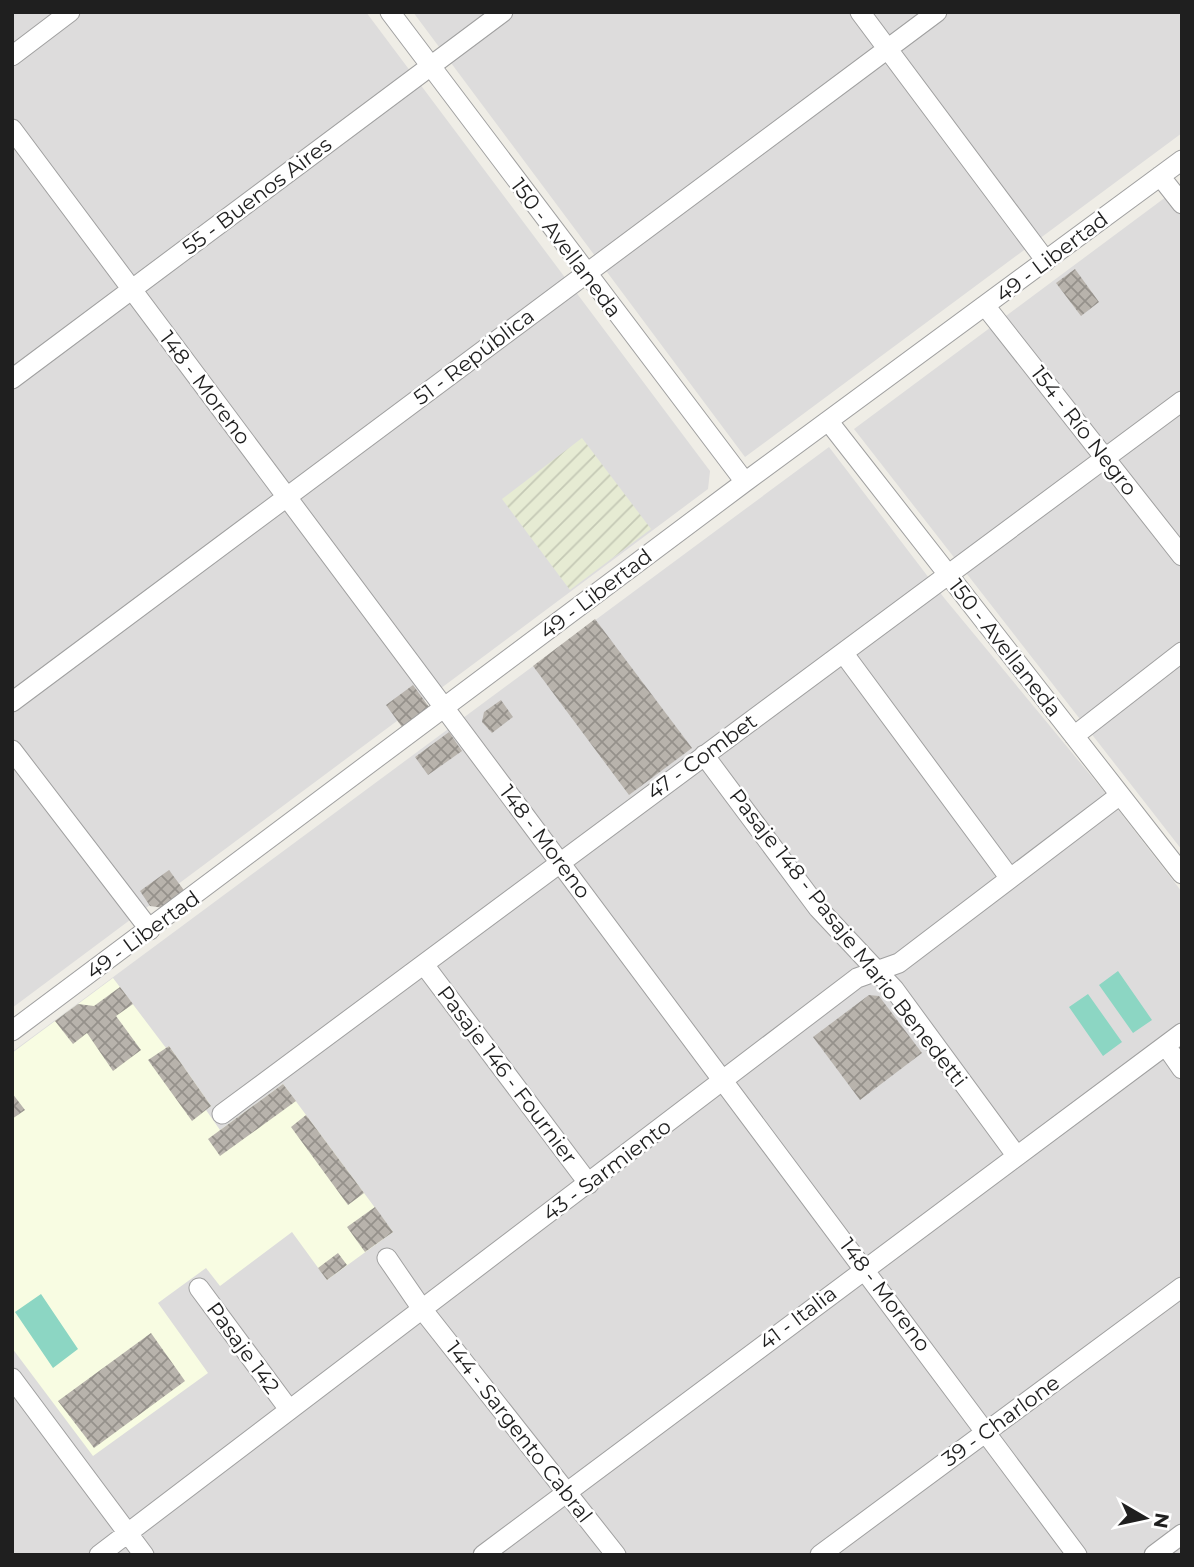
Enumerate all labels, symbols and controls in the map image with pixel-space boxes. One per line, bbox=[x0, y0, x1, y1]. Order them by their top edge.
street label: 55 - Buenos Aires bbox=[177, 131, 336, 260]
street label: 150 - Avellaneda bbox=[506, 173, 627, 322]
street label: 49 - Libertad bbox=[991, 206, 1113, 307]
street label: 51 - República bbox=[408, 303, 539, 410]
street label: 148 - Moreno bbox=[155, 326, 256, 449]
street label: 154 - Río Negro bbox=[1026, 361, 1143, 500]
street label: 49 - Libertad bbox=[535, 543, 657, 644]
street label: 150 - Avellaneda bbox=[944, 574, 1067, 722]
street label: 47 - Combet bbox=[642, 708, 761, 805]
street label: 148 - Moreno bbox=[495, 780, 596, 903]
street label: Pasaje 148 - Pasaje Mario Benedetti bbox=[724, 784, 973, 1092]
street label: 49 - Libertad bbox=[81, 885, 204, 984]
street label: Pasaje 146 - Fournier bbox=[432, 981, 583, 1169]
street label: 43 - Sarmiento bbox=[538, 1113, 676, 1226]
street label: 148 - Moreno bbox=[835, 1233, 936, 1356]
street label: 41 - Italia bbox=[754, 1280, 841, 1355]
street label: Pasaje 142 bbox=[202, 1297, 285, 1398]
street label: 144 - Sargento Cabral bbox=[441, 1336, 598, 1527]
street label: 39 - Charlone bbox=[937, 1370, 1064, 1472]
north arrow bbox=[1110, 1483, 1180, 1553]
text: N bbox=[1149, 1511, 1174, 1530]

